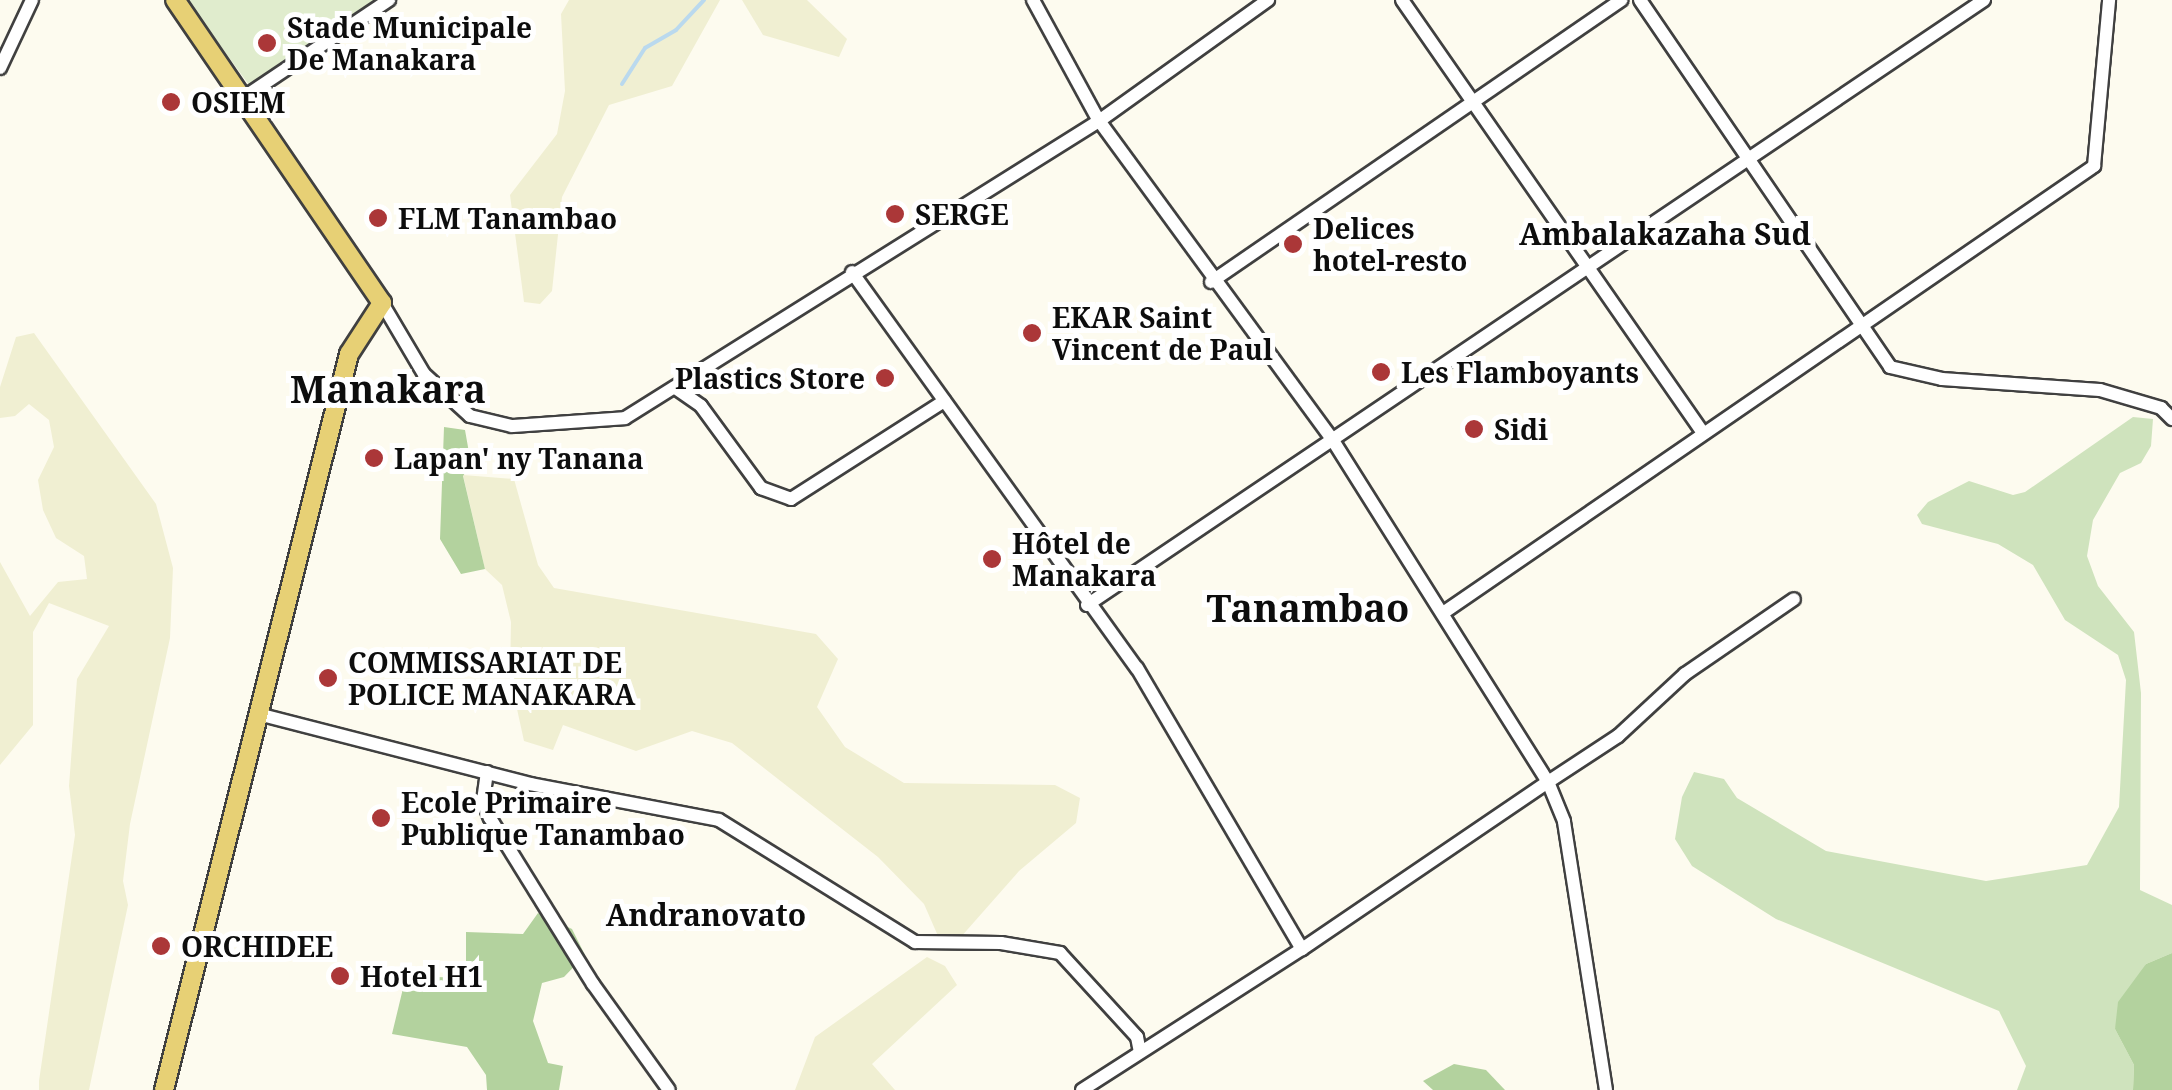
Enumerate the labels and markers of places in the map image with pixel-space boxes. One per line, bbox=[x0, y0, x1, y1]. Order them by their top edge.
place label: Stade Municipale De Manakara bbox=[287, 10, 532, 76]
marker: Stade Municipale De Manakara bbox=[256, 32, 278, 54]
place label: OSIEM bbox=[191, 85, 285, 119]
marker: OSIEM bbox=[160, 91, 182, 113]
place label: SERGE bbox=[915, 197, 1009, 231]
place label: FLM Tanambao bbox=[398, 201, 617, 235]
marker: SERGE bbox=[884, 203, 906, 225]
marker: FLM Tanambao bbox=[367, 207, 389, 229]
place label: Delices hotel-resto bbox=[1313, 211, 1467, 277]
marker: Delices hotel-resto bbox=[1282, 233, 1304, 255]
place label: EKAR Saint Vincent de Paul bbox=[1052, 300, 1273, 366]
marker: EKAR Saint Vincent de Paul bbox=[1021, 322, 1043, 344]
place label: Les Flamboyants bbox=[1401, 355, 1639, 389]
place label: Plastics Store bbox=[675, 361, 865, 395]
marker: Les Flamboyants bbox=[1370, 361, 1392, 383]
marker: Plastics Store bbox=[874, 367, 896, 389]
place label: Sidi bbox=[1494, 412, 1548, 446]
marker: Sidi bbox=[1463, 418, 1485, 440]
place label: Lapan' ny Tanana bbox=[394, 441, 644, 475]
marker: Lapan' ny Tanana bbox=[363, 447, 385, 469]
place label: Hôtel de Manakara bbox=[1012, 526, 1156, 592]
marker: Hôtel de Manakara bbox=[981, 548, 1003, 570]
place label: COMMISSARIAT DE POLICE MANAKARA bbox=[348, 645, 635, 711]
marker: COMMISSARIAT DE POLICE MANAKARA bbox=[317, 667, 339, 689]
place label: Ecole Primaire Publique Tanambao bbox=[401, 785, 685, 851]
marker: Ecole Primaire Publique Tanambao bbox=[370, 807, 392, 829]
place label: ORCHIDEE bbox=[181, 929, 333, 963]
marker: ORCHIDEE bbox=[150, 935, 172, 957]
place label: Hotel H1 bbox=[360, 959, 483, 993]
marker: Hotel H1 bbox=[329, 965, 351, 987]

